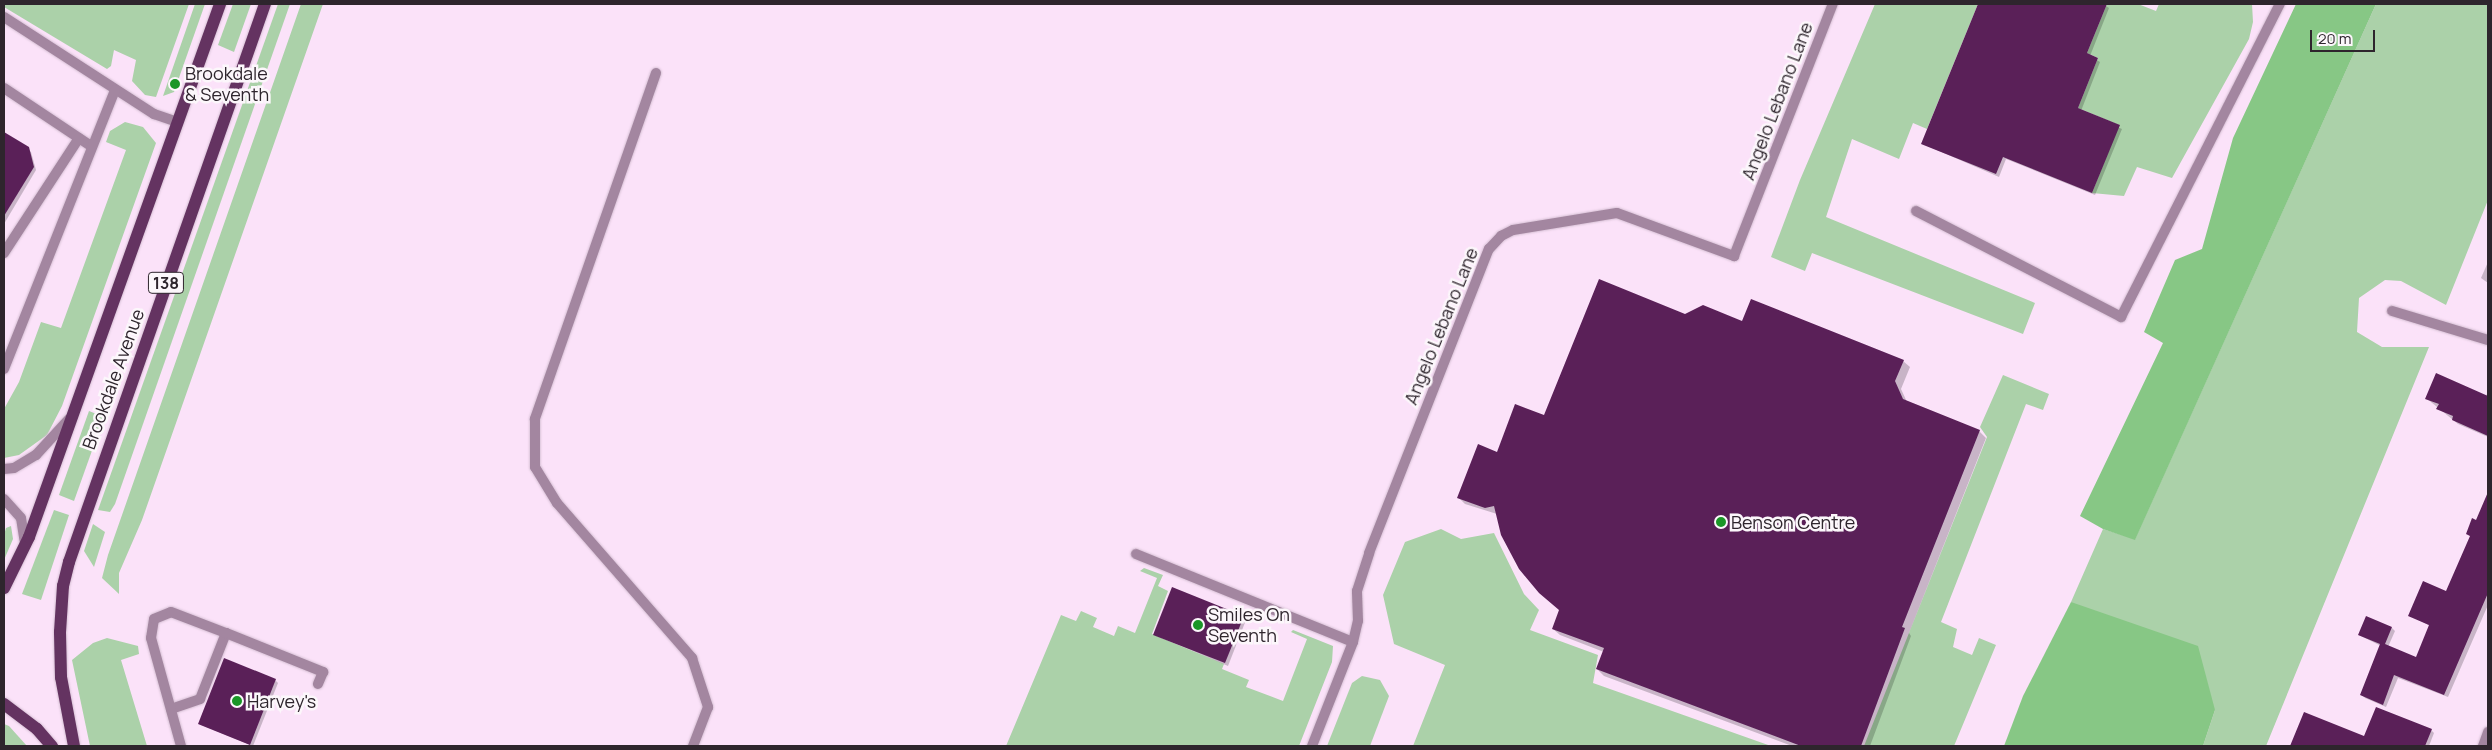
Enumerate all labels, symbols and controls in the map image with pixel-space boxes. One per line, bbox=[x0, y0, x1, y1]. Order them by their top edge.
street label: Angelo Lebano Lane bbox=[1737, 19, 1817, 183]
scale bar bbox=[2312, 20, 2377, 52]
text: 20 m bbox=[2318, 28, 2351, 49]
place label: Brookdale & Seventh bbox=[185, 63, 269, 106]
marker: Brookdale & Seventh bbox=[169, 78, 181, 90]
street label: Angelo Lebano Lane bbox=[1400, 244, 1482, 408]
road number: 138 bbox=[147, 270, 185, 296]
street label: Brookdale Avenue bbox=[78, 306, 148, 452]
place label: Benson Centre bbox=[1731, 511, 1855, 533]
marker: Benson Centre bbox=[1715, 516, 1727, 528]
place label: Smiles On Seventh bbox=[1208, 604, 1290, 646]
marker: Smiles On Seventh bbox=[1192, 619, 1204, 631]
place label: Harvey's bbox=[247, 690, 316, 712]
marker: Harvey's bbox=[231, 695, 243, 707]

